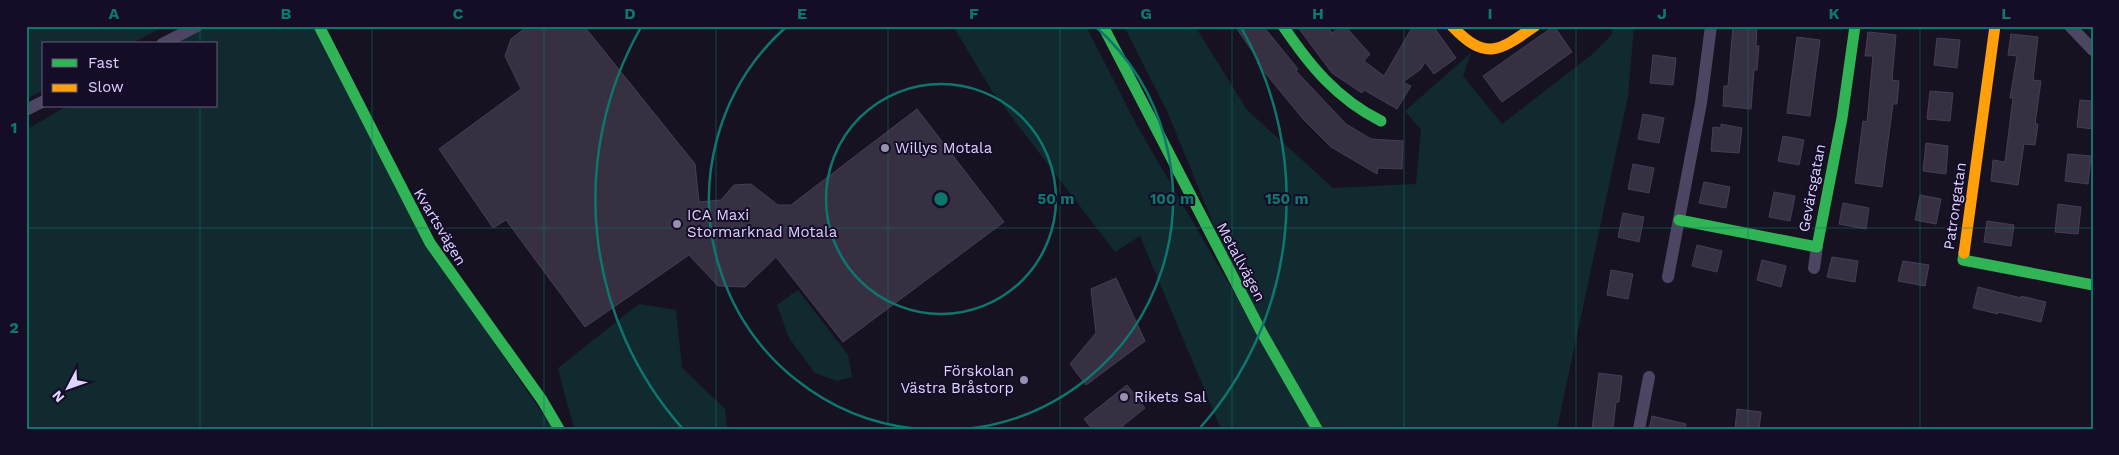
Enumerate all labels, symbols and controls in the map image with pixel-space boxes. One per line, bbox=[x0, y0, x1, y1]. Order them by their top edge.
text: A bbox=[109, 4, 120, 23]
text: B bbox=[281, 4, 292, 23]
text: C bbox=[453, 4, 464, 23]
text: D bbox=[624, 4, 636, 23]
text: E bbox=[797, 4, 807, 23]
text: F bbox=[969, 4, 979, 23]
text: G bbox=[1140, 4, 1152, 23]
text: H bbox=[1312, 4, 1324, 23]
text: I bbox=[1487, 4, 1493, 23]
text: J bbox=[1657, 4, 1667, 23]
text: K bbox=[1828, 4, 1840, 23]
text: L bbox=[2001, 4, 2011, 23]
legend bbox=[42, 42, 218, 108]
text: Fast bbox=[88, 54, 120, 72]
text: Slow bbox=[88, 78, 124, 96]
text: 1 bbox=[11, 118, 17, 137]
place label: Willys Motala bbox=[895, 139, 993, 157]
marker: Willys Motala bbox=[879, 142, 891, 154]
street label: Gevärsgatan bbox=[1795, 142, 1829, 234]
street label: Patrongatan bbox=[1940, 161, 1970, 251]
street label: Kvartsvägen bbox=[410, 185, 470, 269]
centre of rings bbox=[932, 190, 950, 208]
text: 50 m bbox=[1038, 190, 1074, 208]
text: 100 m bbox=[1150, 190, 1194, 208]
text: 150 m bbox=[1265, 190, 1309, 208]
place label: ICA Maxi Stormarknad Motala bbox=[687, 206, 838, 241]
marker: ICA Maxi Stormarknad Motala bbox=[671, 218, 683, 230]
street label: Metallvägen bbox=[1213, 219, 1269, 305]
text: 2 bbox=[9, 318, 19, 337]
north arrow bbox=[42, 362, 92, 412]
place label: Förskolan Västra Bråstorp bbox=[900, 362, 1014, 397]
marker: Förskolan Västra Bråstorp bbox=[1018, 374, 1030, 386]
text: N bbox=[49, 387, 68, 406]
place label: Rikets Sal bbox=[1134, 388, 1207, 406]
marker: Rikets Sal bbox=[1118, 391, 1130, 403]

